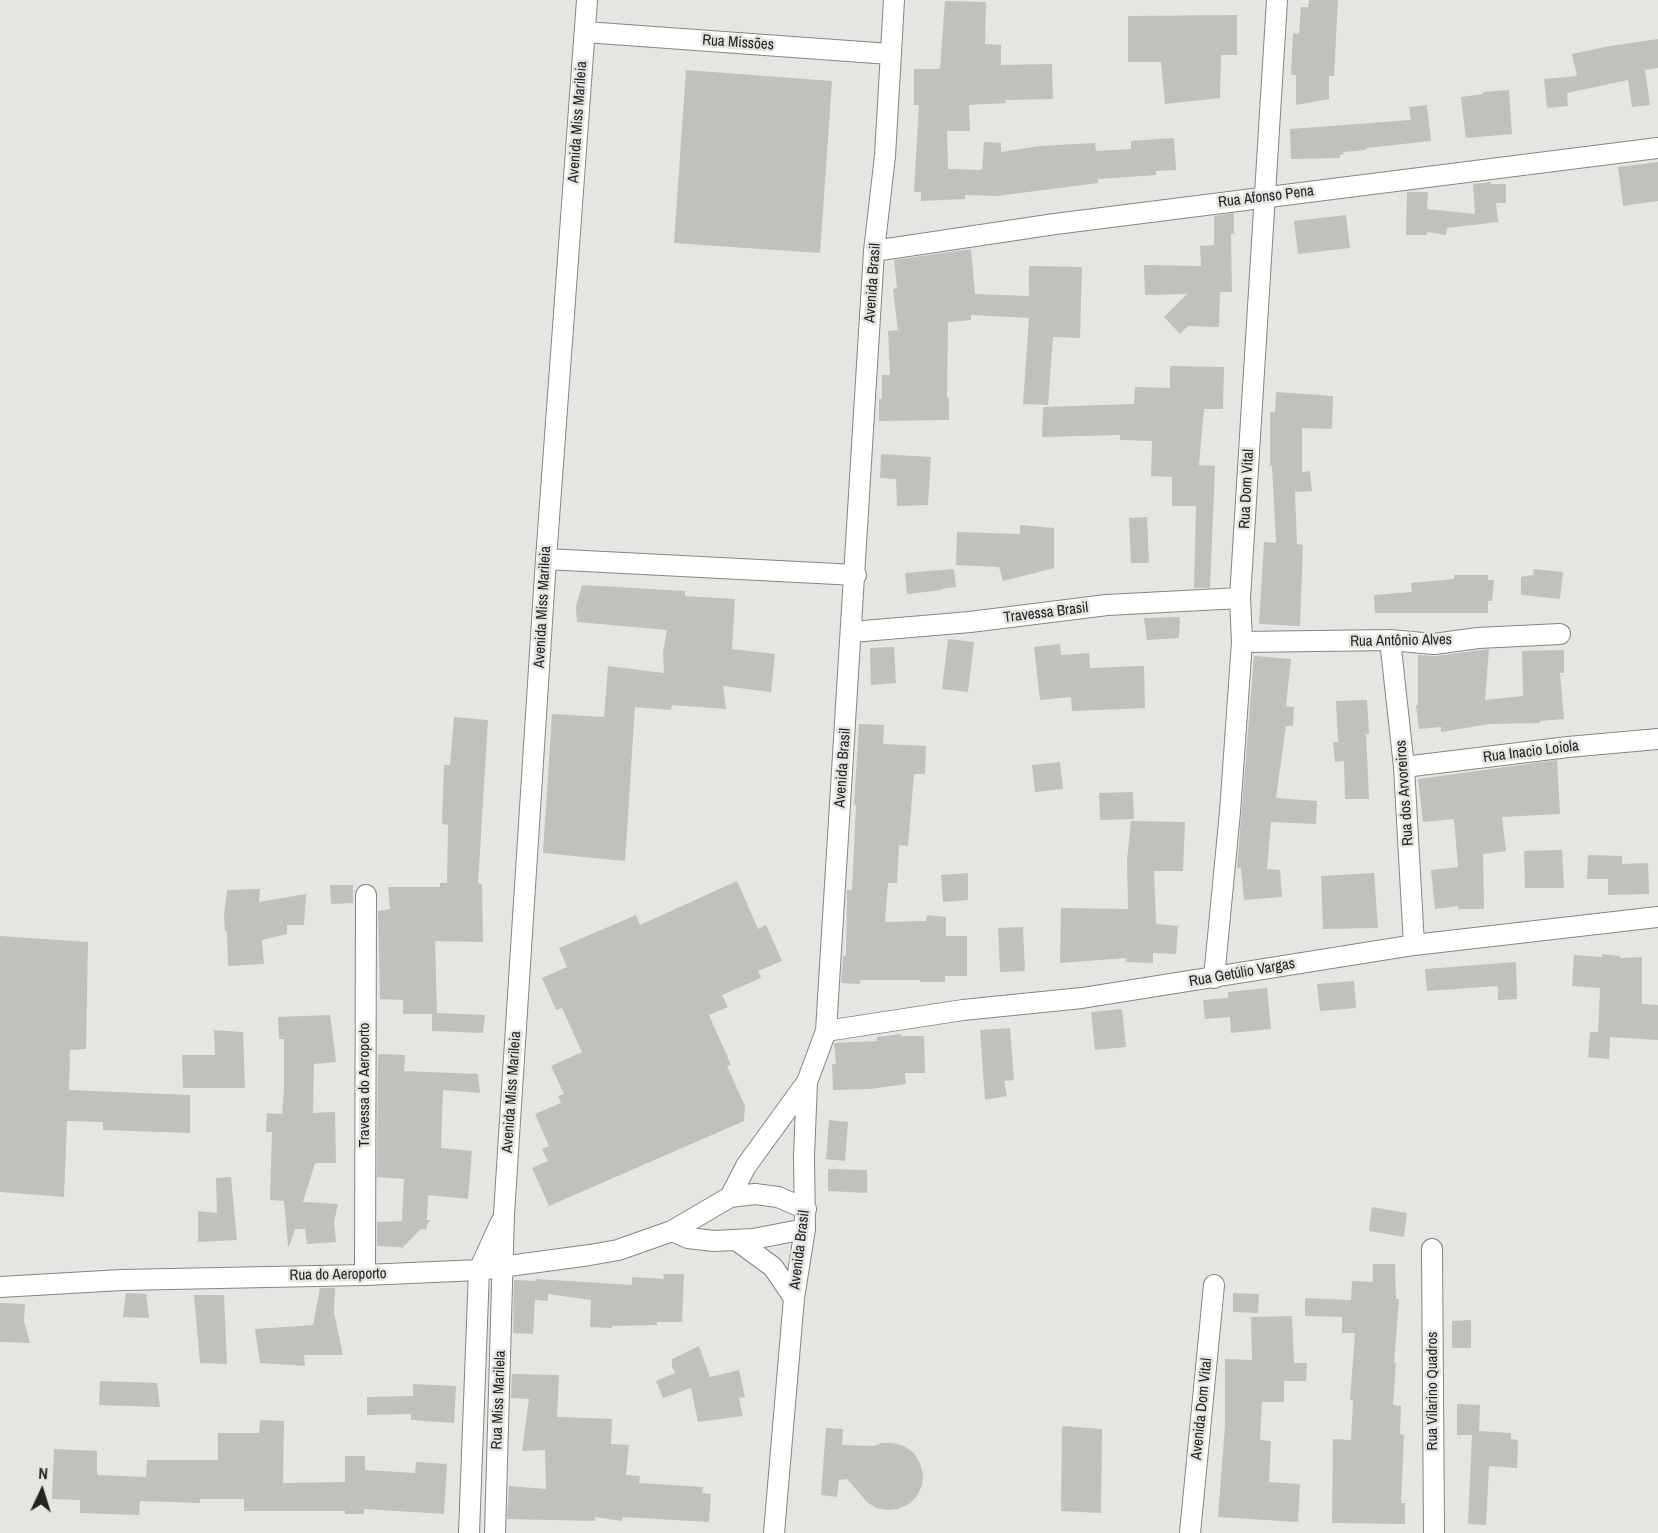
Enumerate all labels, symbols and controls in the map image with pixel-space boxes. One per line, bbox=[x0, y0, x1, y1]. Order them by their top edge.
street label: Rua Missões bbox=[702, 32, 774, 54]
street label: Avenida Miss Marileia bbox=[565, 60, 591, 184]
street label: Rua Afonso Pena bbox=[1217, 182, 1315, 212]
street label: Avenida Brasil bbox=[861, 243, 885, 323]
street label: Rua Dom Vital bbox=[1236, 449, 1258, 529]
street label: Avenida Miss Marileia bbox=[531, 546, 555, 668]
street label: Travessa Brasil bbox=[1003, 599, 1089, 627]
street label: Rua Antônio Alves bbox=[1350, 631, 1452, 651]
street label: Avenida Brasil bbox=[831, 728, 855, 808]
street label: Rua Inacio Loiola bbox=[1482, 737, 1580, 767]
street label: Rua dos Arvoreiros bbox=[1392, 740, 1418, 846]
street label: Rua Getúlio Vargas bbox=[1188, 955, 1296, 991]
street label: Travessa do Aeroporto bbox=[356, 1023, 374, 1147]
street label: Avenida Miss Marileia bbox=[499, 1030, 525, 1154]
street label: Avenida Brasil bbox=[786, 1209, 814, 1291]
street label: Rua do Aeroporto bbox=[289, 1265, 387, 1285]
street label: Rua Vilarino Quadros bbox=[1424, 1332, 1442, 1450]
street label: Rua Miss Marilela bbox=[488, 1350, 510, 1450]
street label: Avenida Dom Vital bbox=[1188, 1357, 1216, 1461]
north arrow bbox=[12, 1461, 72, 1521]
text: N bbox=[38, 1462, 49, 1484]

